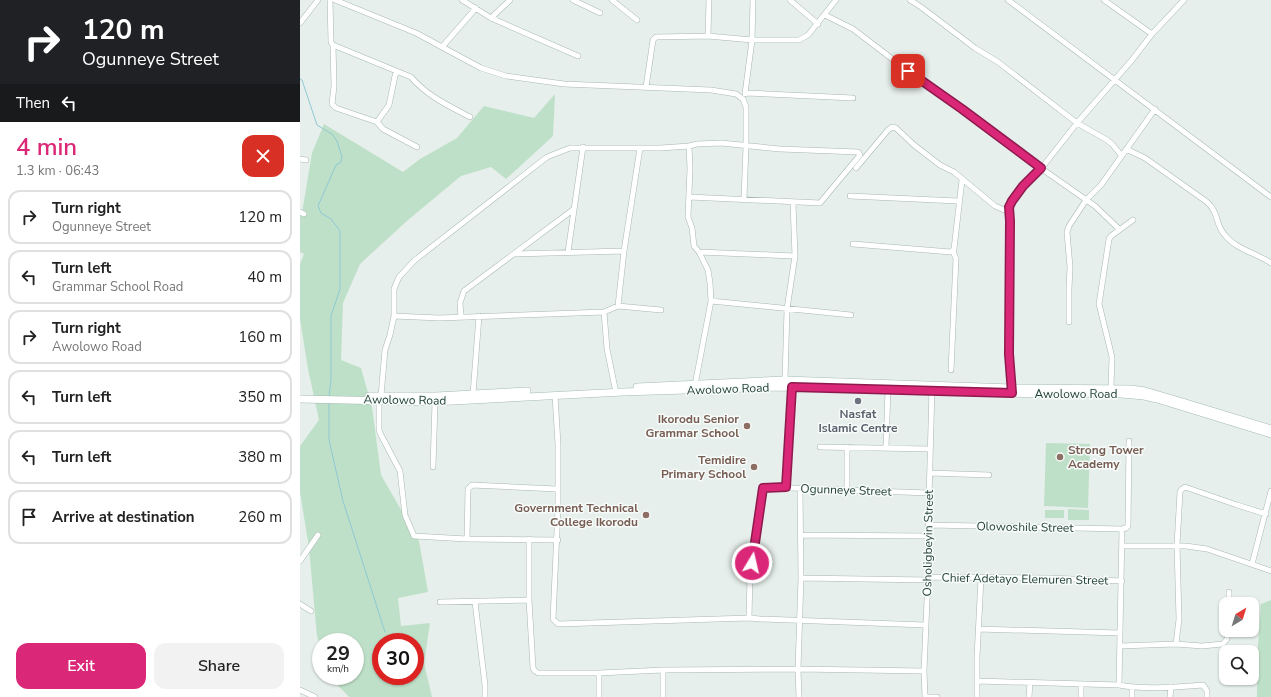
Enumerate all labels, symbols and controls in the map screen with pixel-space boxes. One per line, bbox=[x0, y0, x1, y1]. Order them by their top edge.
text: 120 m bbox=[82, 11, 165, 49]
icon: right bbox=[16, 16, 68, 68]
text: Ogunneye Street bbox=[82, 47, 219, 71]
pin bbox=[891, 54, 925, 88]
icon: arrive bbox=[897, 60, 919, 82]
icon: left bbox=[58, 92, 80, 114]
text: Then bbox=[16, 93, 50, 113]
text: 4 min bbox=[16, 131, 77, 163]
button: close bbox=[242, 135, 284, 177]
text: 1.3 km · 06:43 bbox=[16, 162, 99, 180]
text: Turn right bbox=[52, 198, 121, 218]
icon: right bbox=[18, 206, 40, 228]
text: 120 m bbox=[238, 207, 282, 227]
text: Ogunneye Street bbox=[52, 218, 151, 236]
text: Turn left bbox=[52, 258, 111, 278]
icon: left bbox=[18, 266, 40, 288]
text: 40 m bbox=[247, 267, 282, 287]
text: Grammar School Road bbox=[52, 278, 183, 296]
text: Turn right bbox=[52, 318, 121, 338]
icon: right bbox=[18, 326, 40, 348]
text: 160 m bbox=[238, 327, 282, 347]
text: Awolowo Road bbox=[52, 338, 142, 356]
street label: Awolowo Road bbox=[686, 380, 770, 398]
icon: left bbox=[18, 386, 40, 408]
street label: Awolowo Road bbox=[1035, 386, 1117, 402]
text: Turn left bbox=[52, 387, 111, 407]
text: 350 m bbox=[238, 387, 282, 407]
street label: Awolowo Road bbox=[363, 391, 447, 409]
marker: Nasfat Islamic Centre bbox=[853, 396, 863, 406]
place label: Nasfat Islamic Centre bbox=[818, 406, 898, 436]
place label: Ikorodu Senior Grammar School bbox=[645, 411, 739, 441]
marker: Ikorodu Senior Grammar School bbox=[742, 421, 752, 431]
place label: Strong Tower Academy bbox=[1068, 442, 1144, 472]
icon: left bbox=[18, 446, 40, 468]
text: Turn left bbox=[52, 447, 111, 467]
text: 380 m bbox=[238, 447, 282, 467]
place label: Temidire Primary School bbox=[661, 452, 746, 482]
marker: Strong Tower Academy bbox=[1055, 452, 1065, 462]
marker: Temidire Primary School bbox=[749, 462, 759, 472]
street label: Ogunneye Street bbox=[800, 480, 893, 500]
street label: Osholigbeyin Street bbox=[919, 489, 937, 596]
place label: Government Technical College Ikorodu bbox=[514, 500, 638, 530]
icon: arrive bbox=[18, 506, 40, 528]
text: Arrive at destination bbox=[52, 507, 195, 527]
text: 260 m bbox=[238, 507, 282, 527]
marker: Government Technical College Ikorodu bbox=[641, 510, 651, 520]
street label: Olowoshile Street bbox=[976, 518, 1074, 536]
position arrow bbox=[731, 542, 773, 584]
street label: Chief Adetayo Elemuren Street bbox=[942, 570, 1109, 588]
north arrow bbox=[1219, 597, 1259, 637]
map controls bbox=[1219, 597, 1259, 685]
speed limit sign: 30 bbox=[372, 633, 424, 685]
text: 29 bbox=[326, 640, 350, 667]
button: Exit bbox=[16, 643, 146, 689]
button: Share bbox=[154, 643, 284, 689]
button: search bbox=[1219, 645, 1259, 685]
text: km/h bbox=[327, 662, 349, 676]

